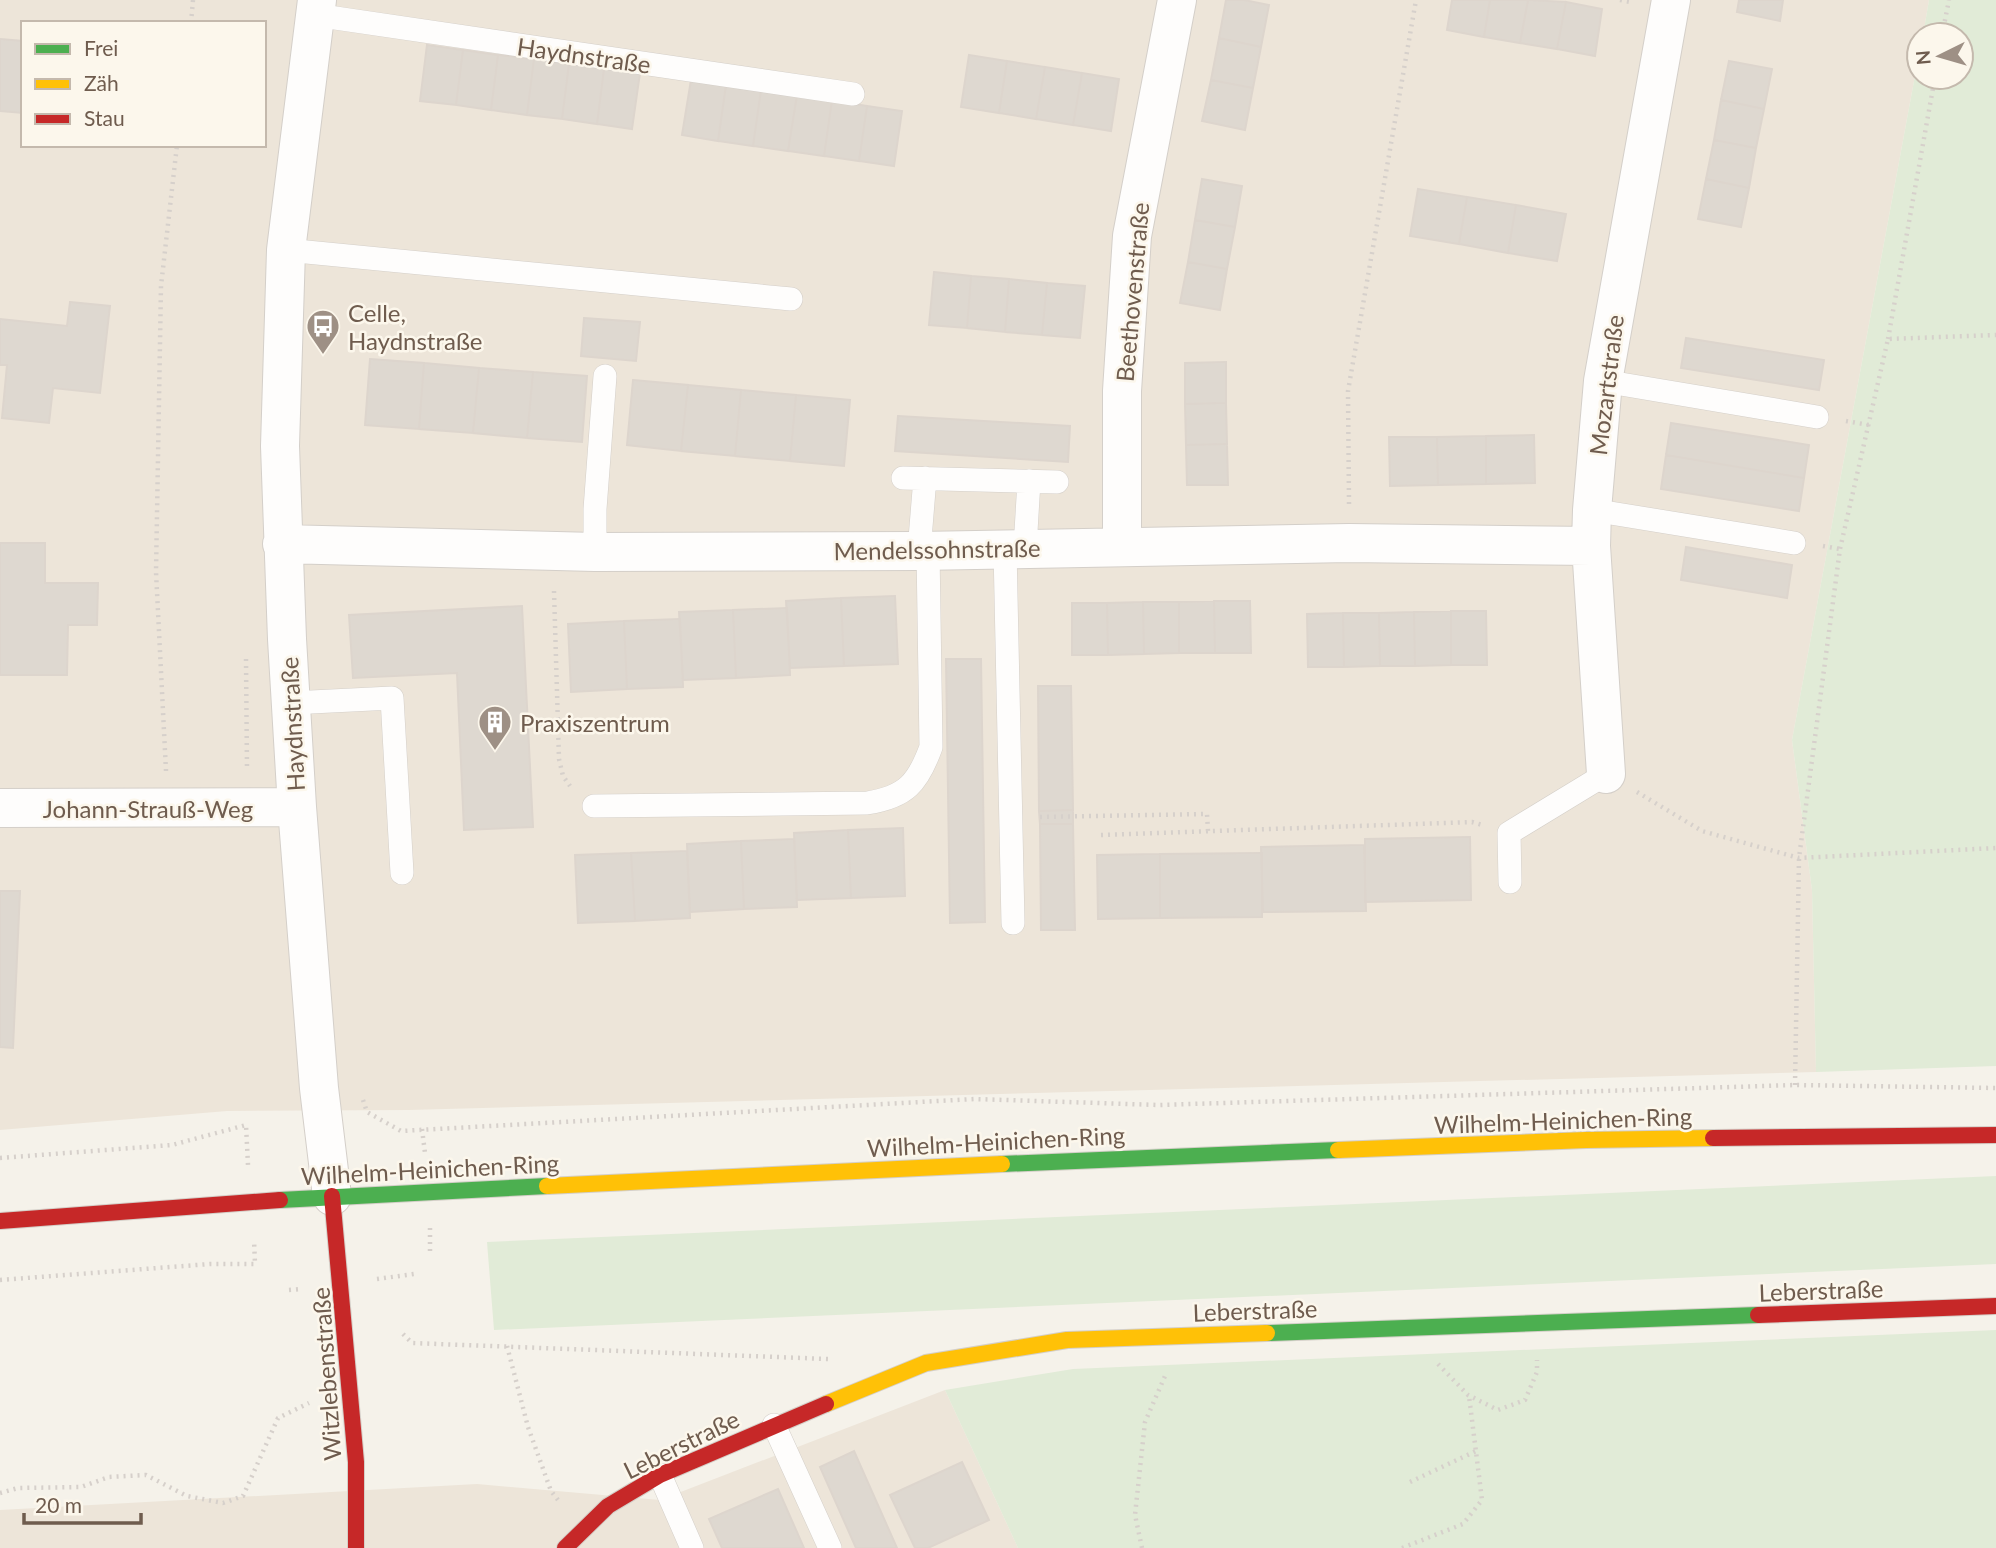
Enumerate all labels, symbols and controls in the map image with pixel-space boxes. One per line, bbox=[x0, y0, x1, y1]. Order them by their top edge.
legend bbox=[21, 21, 266, 147]
north arrow bbox=[1905, 21, 1975, 91]
street label: Haydnstraße bbox=[515, 31, 653, 79]
text: Frei bbox=[84, 35, 118, 60]
text: N bbox=[1910, 49, 1935, 66]
text: Zäh bbox=[84, 70, 119, 95]
text: Stau bbox=[84, 105, 125, 130]
street label: Beethovenstraße bbox=[1110, 201, 1154, 383]
place label: Celle, Haydnstraße bbox=[348, 298, 483, 355]
bus stop icon: Celle, Haydnstraße bbox=[304, 307, 342, 356]
street label: Mozartstraße bbox=[1583, 313, 1629, 457]
street label: Mendelssohnstraße bbox=[833, 533, 1041, 565]
street label: Haydnstraße bbox=[274, 656, 310, 792]
building icon: Praxiszentrum bbox=[476, 703, 514, 752]
place label: Praxiszentrum bbox=[520, 708, 670, 737]
street label: Johann-Strauß-Weg bbox=[43, 794, 253, 823]
street label: Wilhelm-Heinichen-Ring bbox=[1433, 1101, 1693, 1139]
street label: Wilhelm-Heinichen-Ring bbox=[866, 1120, 1126, 1162]
street label: Wilhelm-Heinichen-Ring bbox=[300, 1148, 560, 1190]
street label: Leberstraße bbox=[1758, 1273, 1884, 1307]
street label: Witzlebenstraße bbox=[305, 1286, 347, 1462]
street label: Leberstraße bbox=[1192, 1293, 1318, 1327]
street label: Leberstraße bbox=[618, 1404, 744, 1484]
scale bar bbox=[24, 1482, 142, 1526]
text: 20 m bbox=[35, 1492, 82, 1517]

